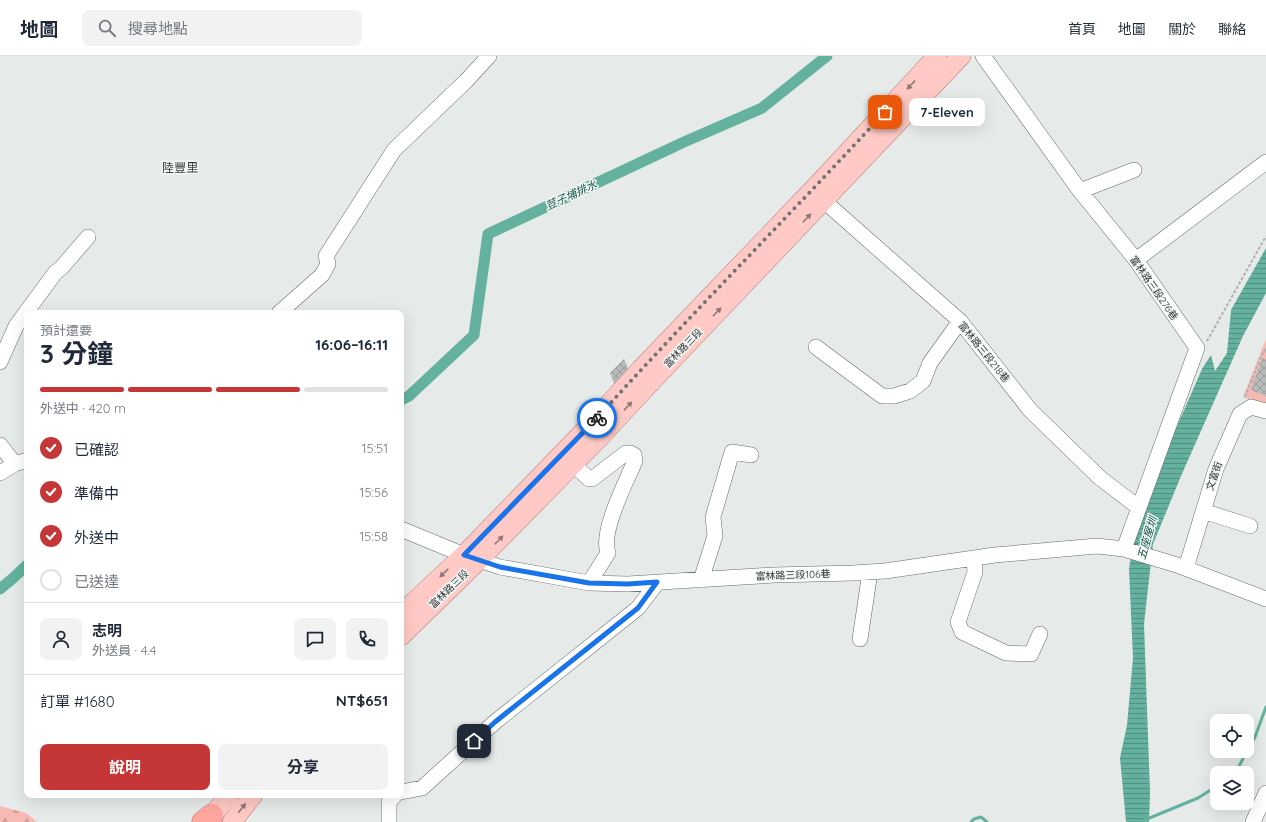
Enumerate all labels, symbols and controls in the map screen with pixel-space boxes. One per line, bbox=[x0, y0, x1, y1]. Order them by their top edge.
search box bbox=[82, 10, 362, 46]
text: 地圖 bbox=[20, 17, 58, 41]
icon: search bbox=[96, 17, 118, 39]
text: 搜尋地點 bbox=[128, 19, 188, 38]
text: 首頁 bbox=[1068, 20, 1096, 38]
text: 地圖 bbox=[1118, 20, 1146, 38]
text: 關於 bbox=[1168, 20, 1196, 38]
text: 聯絡 bbox=[1218, 20, 1246, 38]
one-way arrow bbox=[906, 80, 916, 90]
pin bbox=[868, 95, 902, 129]
callout: 7-Eleven bbox=[909, 98, 985, 126]
icon: bag bbox=[874, 101, 896, 123]
text: 7-Eleven bbox=[920, 104, 974, 120]
district label: 陸豐里 bbox=[162, 160, 198, 175]
water label: 荳子埔排水 bbox=[543, 177, 600, 213]
one-way arrow bbox=[802, 213, 812, 223]
street label: 富林路三段276巷 bbox=[1127, 253, 1181, 323]
one-way arrow bbox=[712, 307, 722, 317]
street label: 富林路三段218巷 bbox=[955, 319, 1013, 385]
text: 預計還要 bbox=[40, 322, 92, 338]
street label: 富林路三段 bbox=[661, 326, 705, 370]
text: 16:06–16:11 bbox=[315, 335, 388, 354]
text: 3 分鐘 bbox=[40, 337, 113, 370]
courier bbox=[577, 398, 617, 438]
text: 外送中 · 420 m bbox=[40, 400, 126, 416]
one-way arrow bbox=[623, 402, 632, 411]
icon: bike bbox=[586, 407, 608, 429]
icon: check bbox=[40, 437, 62, 459]
text: 已確認 bbox=[74, 440, 119, 459]
text: 15:51 bbox=[362, 440, 388, 456]
street label: 文富街 bbox=[1203, 460, 1225, 492]
icon: check bbox=[40, 481, 62, 503]
text: 準備中 bbox=[74, 484, 119, 503]
text: 15:56 bbox=[360, 484, 388, 500]
water label: 五座屋圳 bbox=[1134, 513, 1160, 561]
icon: check bbox=[40, 525, 62, 547]
text: 外送中 bbox=[74, 528, 119, 547]
text: 15:58 bbox=[360, 528, 388, 544]
one-way arrow bbox=[494, 535, 504, 545]
street label: 富林路三段 bbox=[427, 567, 471, 611]
street label: 富林路三段106巷 bbox=[755, 567, 831, 583]
one-way arrow bbox=[439, 569, 449, 578]
text: 已送達 bbox=[74, 572, 119, 591]
button: person bbox=[40, 618, 82, 660]
button: chat bbox=[294, 618, 336, 660]
button: phone bbox=[346, 618, 388, 660]
text: 志明 bbox=[92, 621, 122, 640]
text: 外送員 · 4.4 bbox=[92, 642, 156, 658]
text: NT$651 bbox=[336, 691, 388, 710]
text: 訂單 #1680 bbox=[40, 692, 115, 711]
map controls bbox=[1210, 714, 1254, 810]
button: locate bbox=[1210, 714, 1254, 758]
pin bbox=[457, 724, 491, 758]
icon: home bbox=[463, 730, 485, 752]
button: 說明 bbox=[40, 744, 210, 790]
button: 分享 bbox=[218, 744, 388, 790]
button: layers bbox=[1210, 766, 1254, 810]
one-way arrow bbox=[238, 803, 247, 814]

